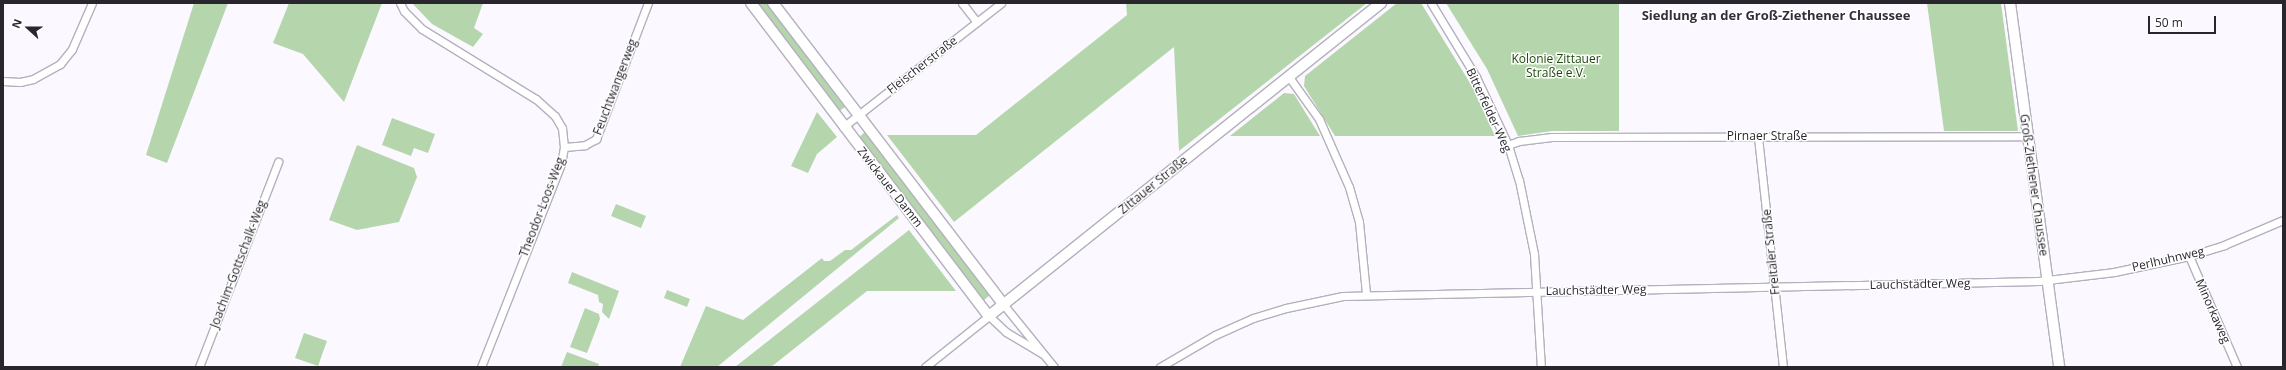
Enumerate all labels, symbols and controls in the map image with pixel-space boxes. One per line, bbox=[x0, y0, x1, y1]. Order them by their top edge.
district label: Siedlung an der Groß-Ziethener Chaussee bbox=[1642, 7, 1910, 23]
north arrow bbox=[8, 8, 48, 48]
scale bar bbox=[2150, 8, 2218, 34]
text: 50 m bbox=[2155, 14, 2183, 31]
text: N bbox=[8, 17, 25, 30]
street label: Fleischerstraße bbox=[884, 33, 960, 97]
street label: Feuchtwangerweg bbox=[590, 37, 640, 137]
park label: Kolonie Zittauer Straße e.V. bbox=[1511, 52, 1601, 80]
street label: Bitterfelder Weg bbox=[1463, 66, 1515, 154]
street label: Groß-Ziethener Chaussee bbox=[2017, 113, 2051, 257]
street label: Pirnaer Straße bbox=[1727, 129, 1807, 143]
street label: Zwickauer Damm bbox=[854, 144, 926, 230]
street label: Zittauer Straße bbox=[1116, 153, 1190, 217]
street label: Theodor-Loos-Weg bbox=[516, 155, 568, 259]
street label: Joachim-Gottschalk-Weg bbox=[207, 198, 269, 330]
street label: Freitaler Straße bbox=[1759, 208, 1783, 296]
street label: Perlhuhnweg bbox=[2130, 244, 2206, 274]
street label: Lauchstädter Weg bbox=[1869, 276, 1971, 292]
street label: Minorkaweg bbox=[2192, 277, 2234, 345]
street label: Lauchstädter Weg bbox=[1545, 282, 1647, 298]

